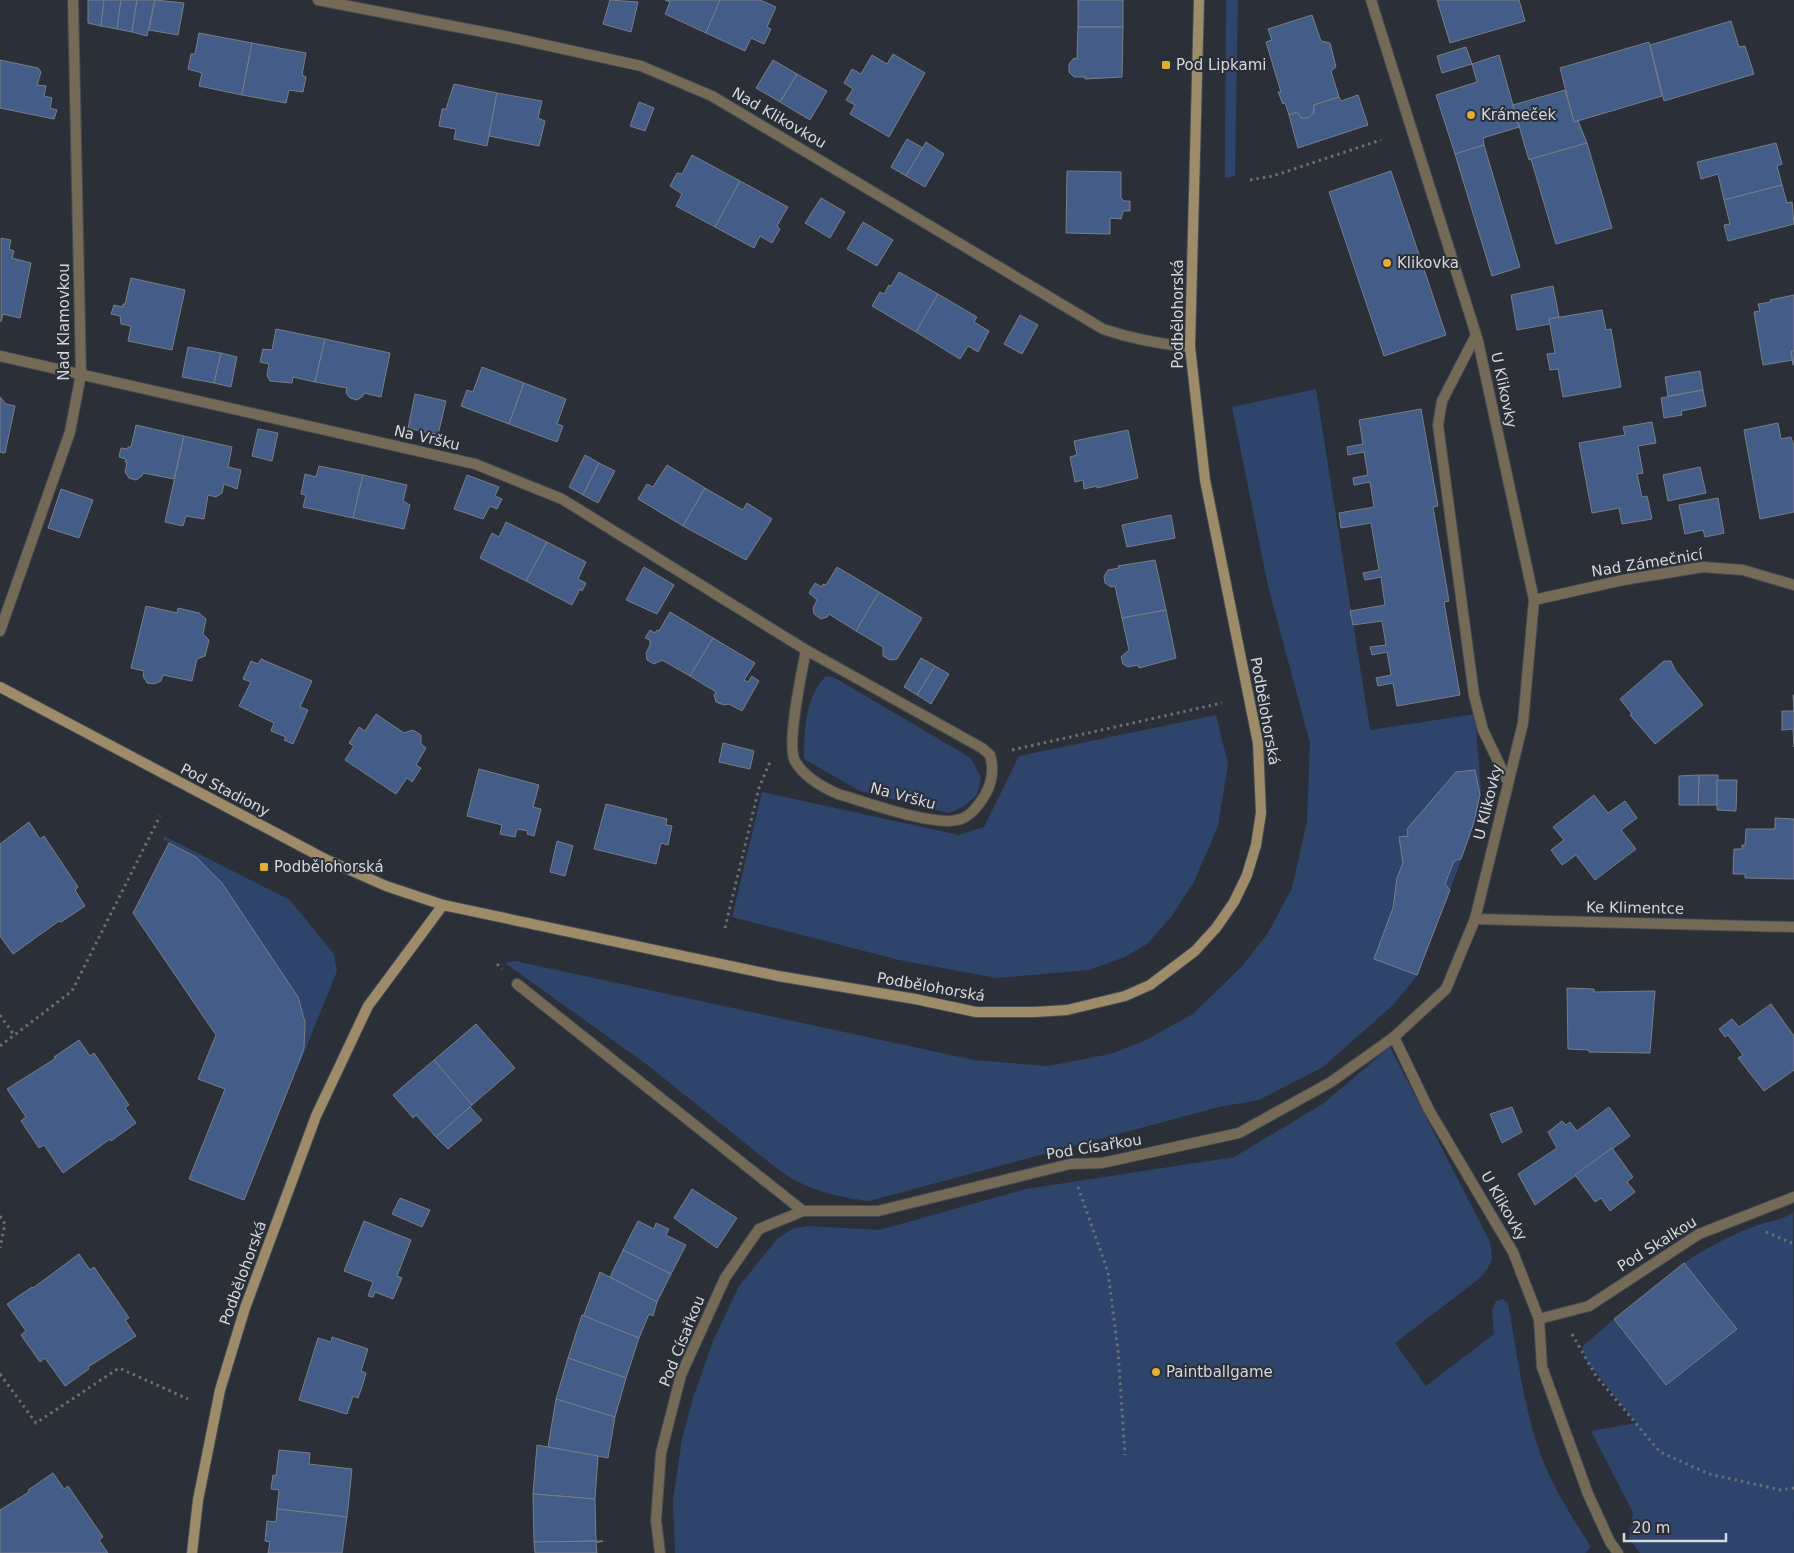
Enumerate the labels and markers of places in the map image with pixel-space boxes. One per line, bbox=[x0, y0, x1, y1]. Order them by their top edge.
place label: Pod Lipkami bbox=[1176, 56, 1266, 74]
marker: Pod Lipkami bbox=[1160, 59, 1172, 71]
place label: Krámeček bbox=[1481, 106, 1557, 124]
marker: Krámeček bbox=[1465, 109, 1477, 121]
place label: Klikovka bbox=[1397, 254, 1459, 272]
marker: Klikovka bbox=[1381, 257, 1393, 269]
place label: Podbělohorská bbox=[274, 858, 384, 876]
marker: Podbělohorská bbox=[258, 861, 270, 873]
place label: Paintballgame bbox=[1166, 1363, 1273, 1381]
marker: Paintballgame bbox=[1150, 1366, 1162, 1378]

